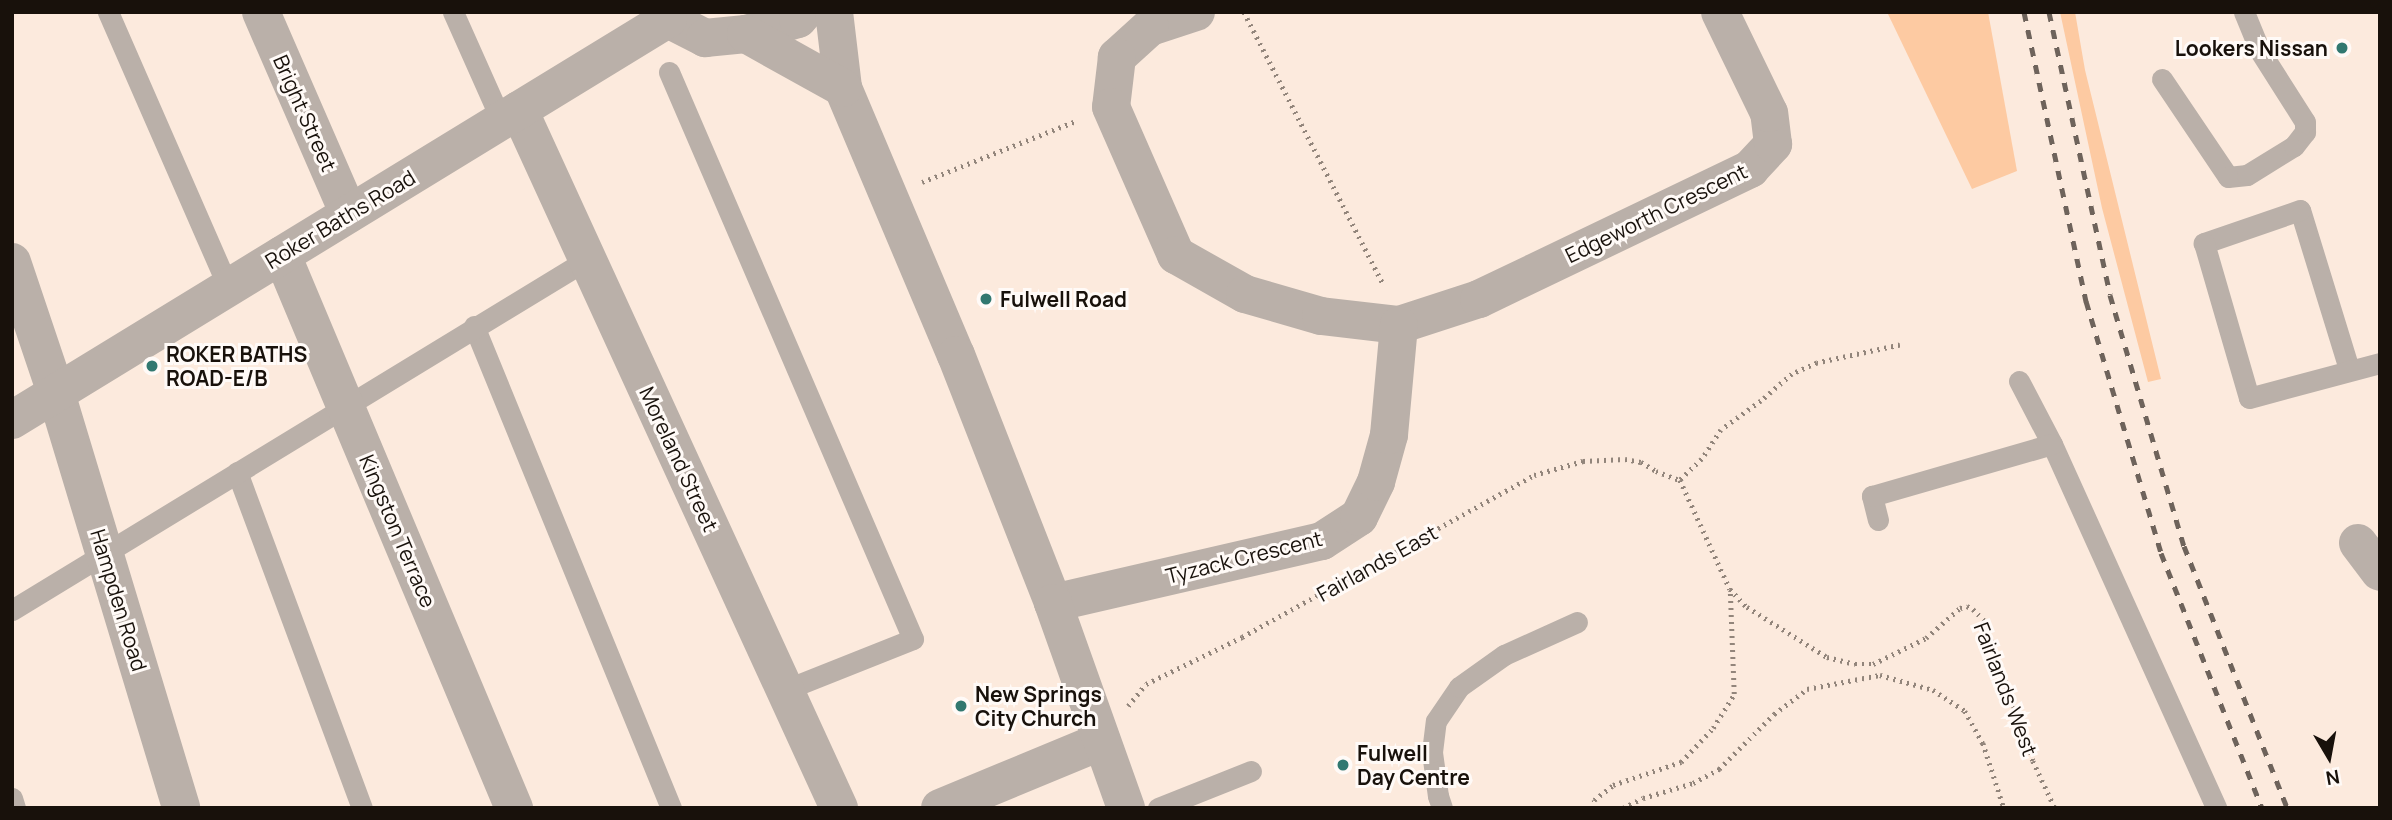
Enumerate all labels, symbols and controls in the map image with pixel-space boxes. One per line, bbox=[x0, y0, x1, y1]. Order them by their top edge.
place label: Lookers Nissan bbox=[2175, 35, 2328, 61]
marker: Lookers Nissan bbox=[2334, 40, 2350, 56]
street label: Bright Street bbox=[268, 51, 342, 175]
street label: Edgeworth Crescent bbox=[1561, 158, 1751, 268]
street label: Roker Baths Road bbox=[261, 164, 419, 274]
place label: Fulwell Road bbox=[1000, 286, 1127, 312]
marker: Fulwell Road bbox=[978, 291, 994, 307]
place label: ROKER BATHS ROAD-E/B bbox=[166, 341, 307, 391]
marker: ROKER BATHS ROAD-E/B bbox=[144, 358, 160, 374]
street label: Moreland Street bbox=[634, 383, 724, 535]
street label: Kingston Terrace bbox=[354, 451, 442, 611]
street label: Fairlands East bbox=[1312, 519, 1442, 607]
street label: Tyzack Crescent bbox=[1163, 525, 1325, 589]
street label: Hampden Road bbox=[85, 526, 153, 674]
street label: Fairlands West bbox=[1969, 619, 2043, 759]
place label: New Springs City Church bbox=[975, 681, 1102, 731]
marker: New Springs City Church bbox=[953, 698, 969, 714]
north arrow bbox=[2294, 722, 2364, 792]
place label: Fulwell Day Centre bbox=[1357, 740, 1470, 790]
marker: Fulwell Day Centre bbox=[1335, 757, 1351, 773]
text: N bbox=[2324, 764, 2342, 792]

